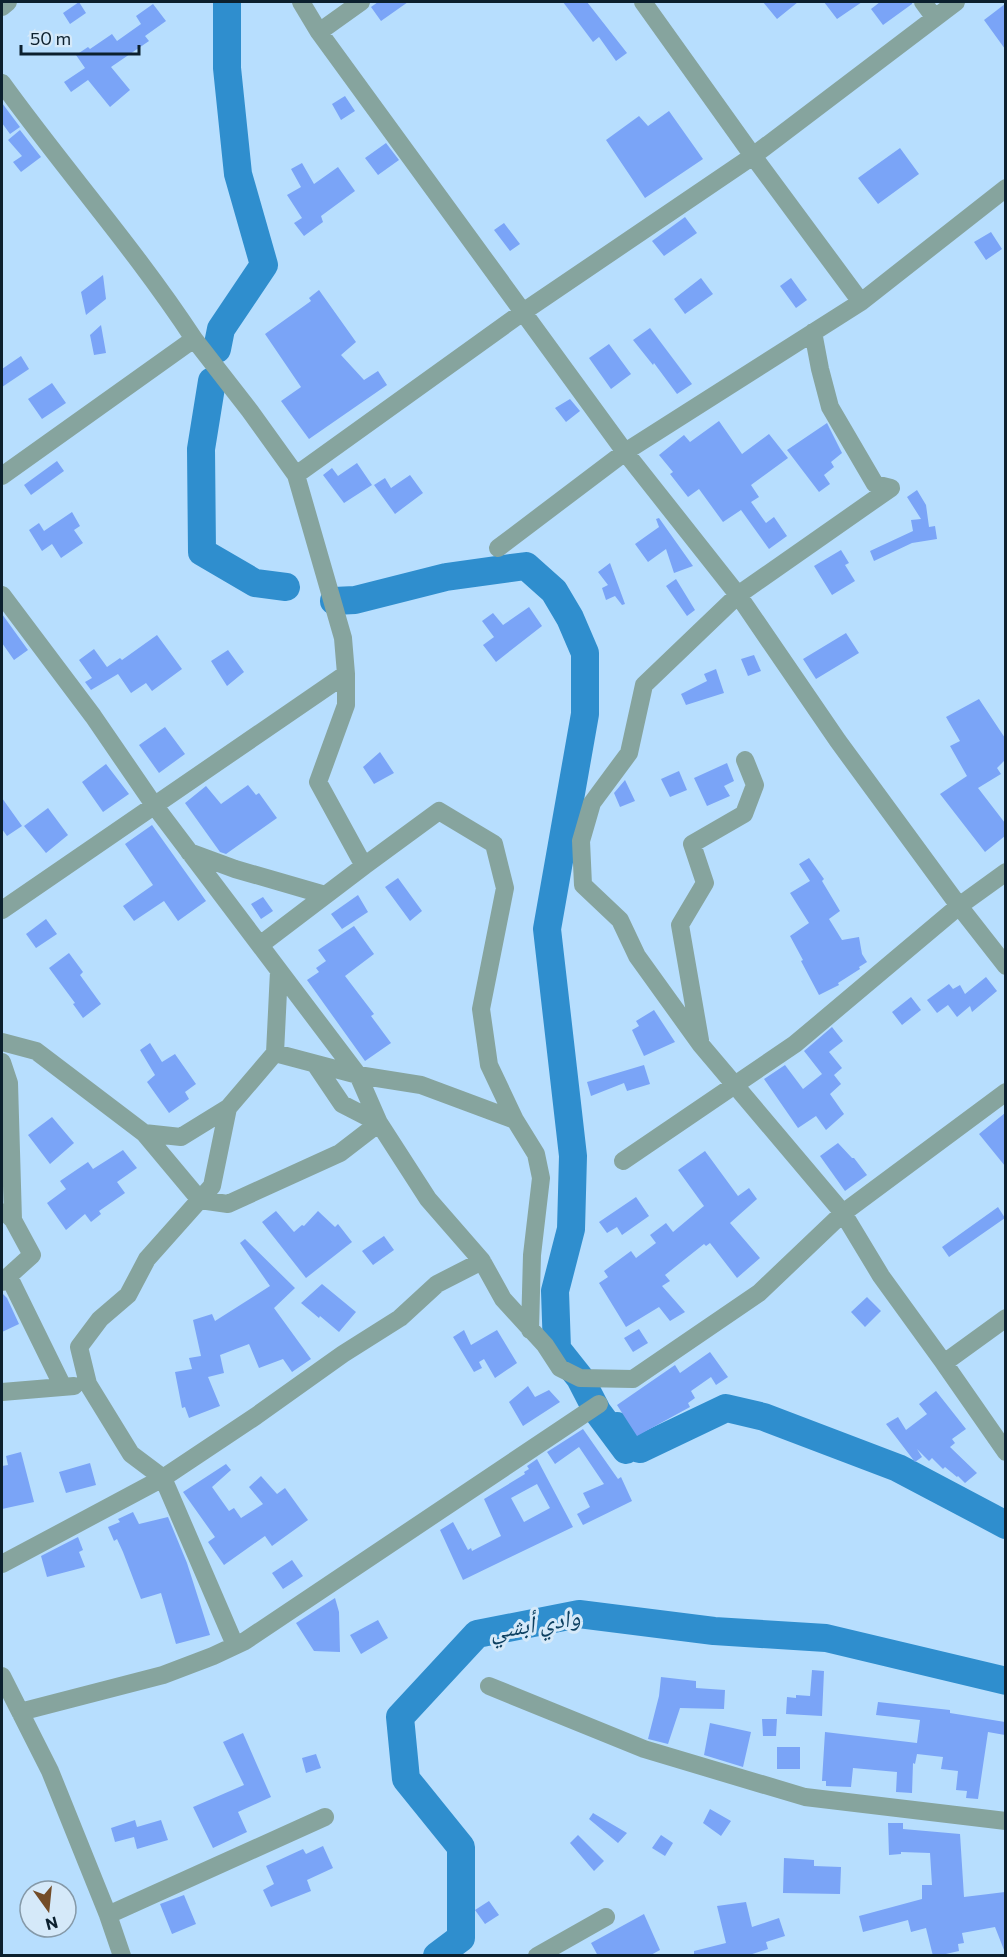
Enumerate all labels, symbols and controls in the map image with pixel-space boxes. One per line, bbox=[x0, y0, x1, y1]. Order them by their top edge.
scale bar bbox=[21, 18, 140, 56]
text: 50 m bbox=[30, 27, 71, 49]
water label: وادي أبشي bbox=[488, 1601, 583, 1650]
north arrow bbox=[18, 1879, 78, 1939]
text: N bbox=[44, 1913, 60, 1935]

